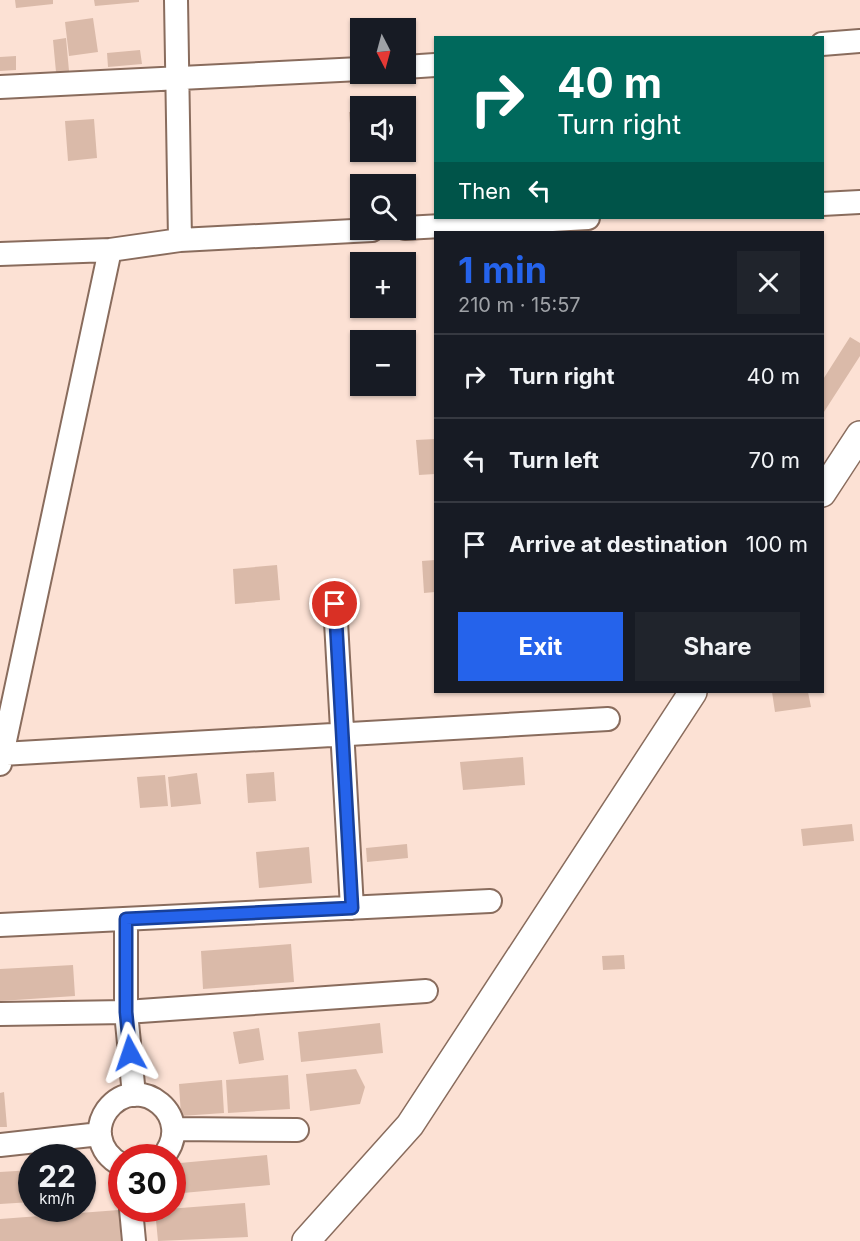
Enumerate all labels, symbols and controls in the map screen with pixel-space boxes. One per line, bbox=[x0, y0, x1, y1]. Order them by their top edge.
north arrow bbox=[350, 18, 416, 84]
map controls bbox=[350, 18, 416, 396]
text: 40 m bbox=[557, 57, 662, 108]
icon: right bbox=[458, 60, 536, 138]
button: sound bbox=[350, 96, 416, 162]
text: Turn right bbox=[557, 108, 681, 141]
button: search bbox=[350, 174, 416, 240]
icon: left bbox=[523, 174, 556, 207]
text: Then bbox=[458, 178, 511, 204]
text: 1 min bbox=[458, 248, 547, 292]
button: close bbox=[737, 251, 800, 314]
button: + bbox=[350, 252, 416, 318]
text: 210 m · 15:57 bbox=[458, 293, 581, 317]
button: − bbox=[350, 330, 416, 396]
icon: right bbox=[458, 360, 491, 393]
text: Turn right bbox=[509, 363, 615, 389]
text: 40 m bbox=[746, 363, 800, 389]
icon: left bbox=[458, 444, 491, 477]
text: Turn left bbox=[509, 447, 599, 473]
text: 70 m bbox=[749, 447, 800, 473]
icon: arrive bbox=[458, 528, 491, 561]
text: Arrive at destination bbox=[509, 531, 728, 557]
text: 100 m bbox=[746, 531, 808, 557]
pin bbox=[309, 578, 360, 629]
icon: arrive bbox=[318, 587, 351, 620]
button: Exit bbox=[458, 612, 623, 681]
button: Share bbox=[635, 612, 800, 681]
position arrow bbox=[98, 1021, 162, 1085]
speed limit sign: 30 bbox=[108, 1144, 186, 1222]
text: 22 bbox=[38, 1158, 76, 1194]
text: km/h bbox=[39, 1189, 75, 1208]

